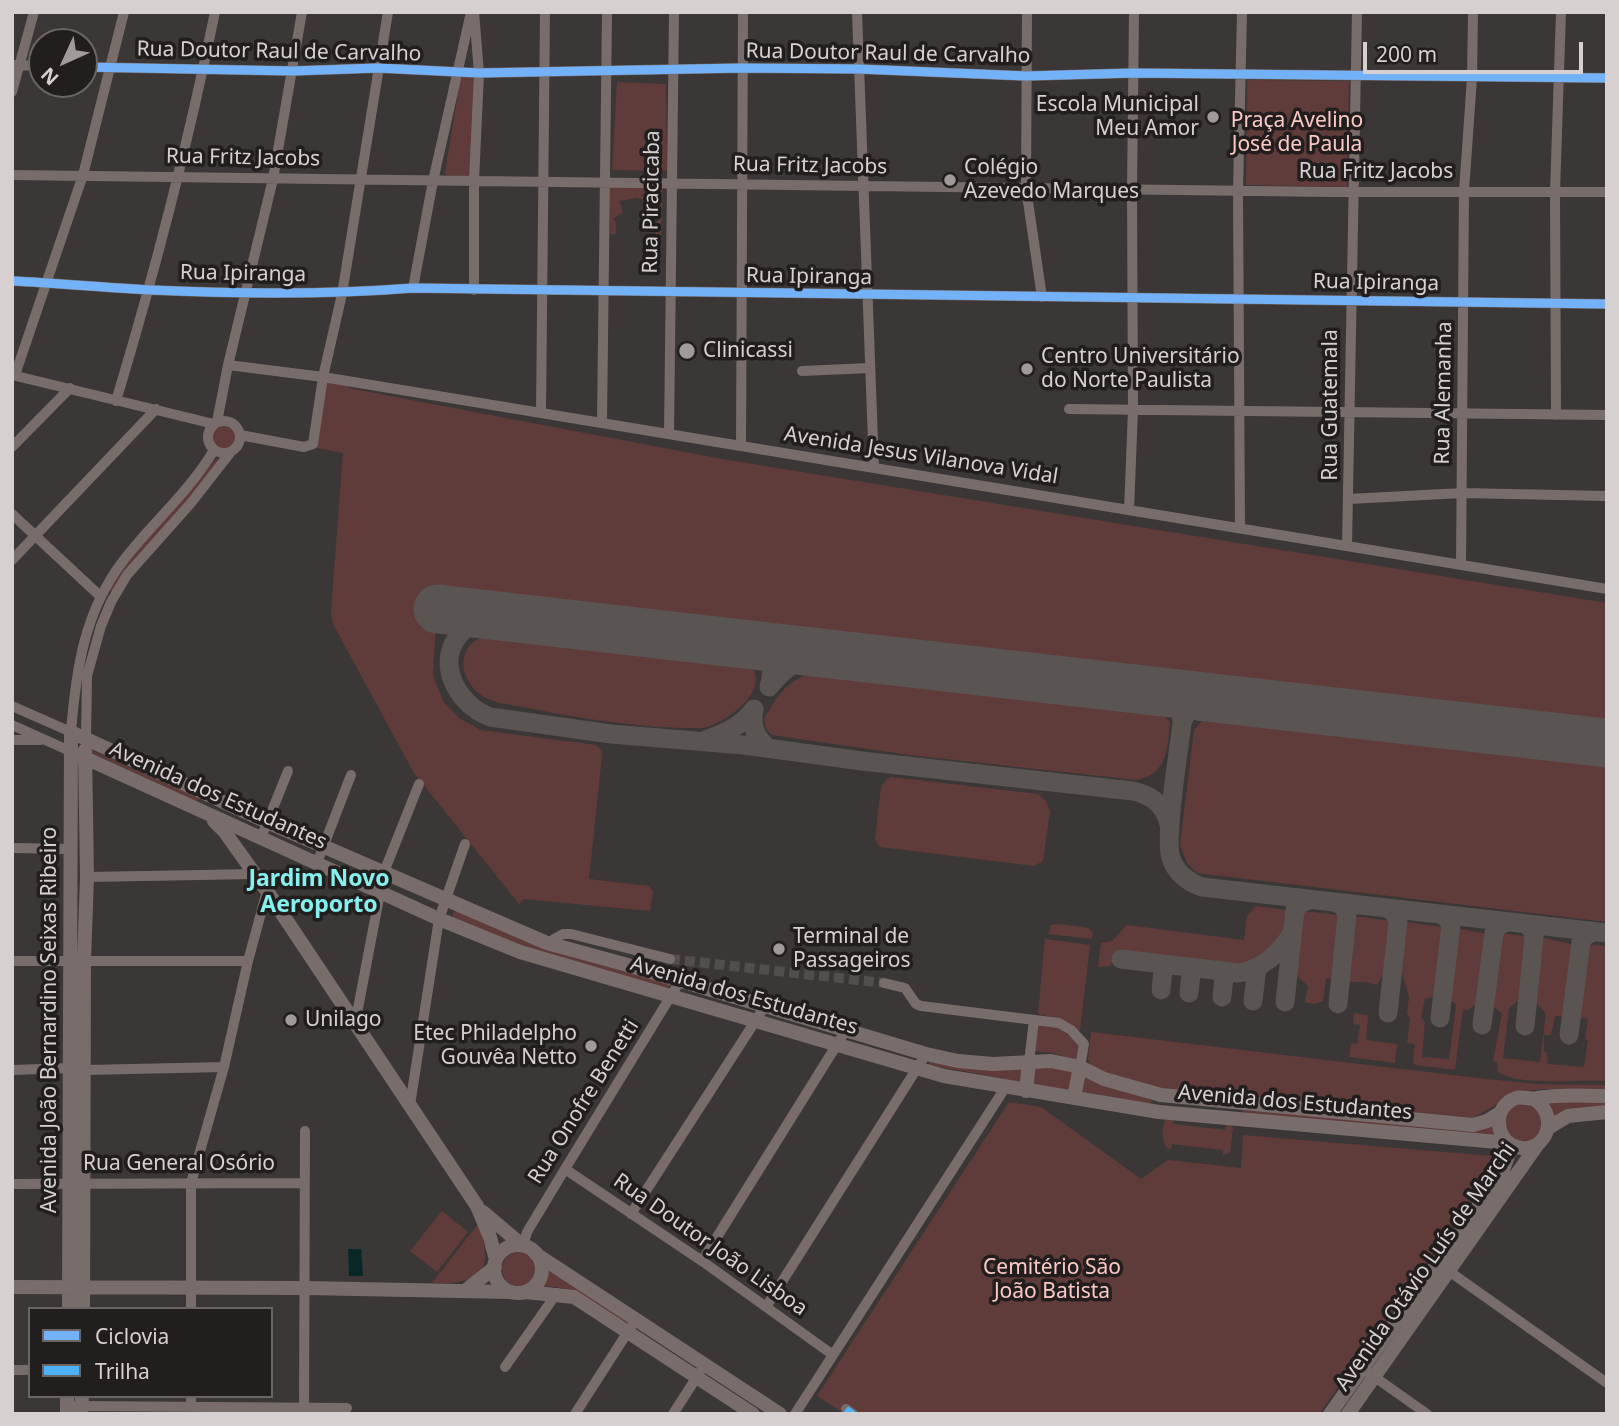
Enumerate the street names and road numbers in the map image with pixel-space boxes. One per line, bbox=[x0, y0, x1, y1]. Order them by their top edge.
street label: Rua Doutor Raul de Carvalho bbox=[136, 37, 422, 67]
street label: Rua Doutor Raul de Carvalho bbox=[745, 39, 1031, 69]
street label: Rua Piracicaba bbox=[638, 130, 666, 274]
street label: Rua Fritz Jacobs bbox=[166, 144, 320, 172]
street label: Rua Fritz Jacobs bbox=[733, 152, 887, 180]
street label: Rua Fritz Jacobs bbox=[1299, 159, 1453, 185]
street label: Rua Ipiranga bbox=[180, 260, 306, 288]
street label: Rua Ipiranga bbox=[746, 263, 872, 291]
street label: Rua Ipiranga bbox=[1313, 269, 1439, 297]
street label: Rua Alemanha bbox=[1430, 321, 1458, 465]
street label: Rua Guatemala bbox=[1318, 329, 1344, 481]
street label: Avenida Jesus Vilanova Vidal bbox=[782, 422, 1060, 490]
street label: Avenida dos Estudantes bbox=[105, 737, 331, 855]
street label: Avenida João Bernardino Seixas Ribeiro bbox=[37, 827, 63, 1213]
street label: Avenida dos Estudantes bbox=[628, 951, 860, 1041]
street label: Rua Onofre Benetti bbox=[523, 1015, 645, 1189]
street label: Avenida dos Estudantes bbox=[1177, 1080, 1413, 1126]
street label: Avenida Otávio Luís de Marchi bbox=[1330, 1138, 1522, 1396]
street label: Rua General Osório bbox=[83, 1151, 275, 1177]
street label: Rua Doutor João Lisboa bbox=[608, 1168, 812, 1322]

